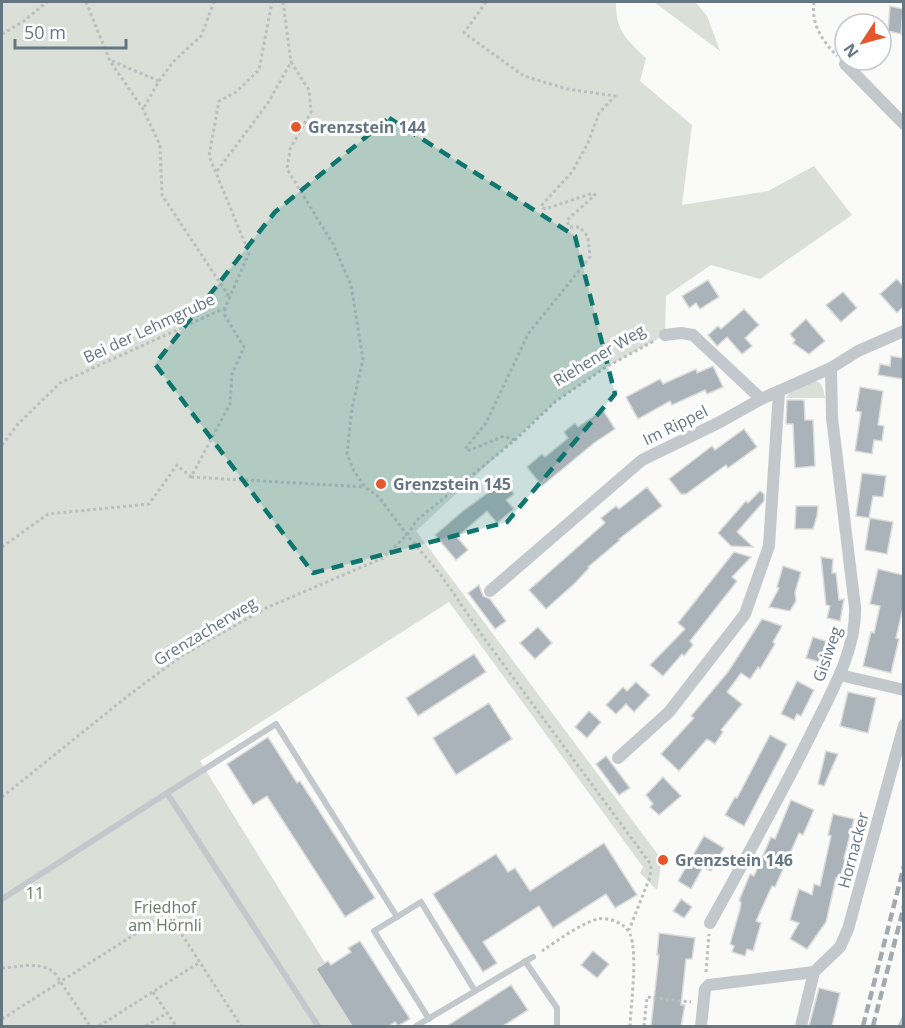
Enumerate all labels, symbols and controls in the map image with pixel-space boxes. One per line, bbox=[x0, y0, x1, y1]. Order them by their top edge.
scale bar bbox=[15, 12, 126, 50]
north arrow bbox=[833, 12, 893, 72]
text: 50 m bbox=[24, 20, 66, 44]
text: N bbox=[838, 39, 864, 63]
place label: Grenzstein 144 bbox=[308, 116, 426, 138]
marker: Grenzstein 144 bbox=[289, 120, 303, 134]
street label: Bei der Lehmgrube bbox=[80, 288, 218, 368]
street label: Riehener Weg bbox=[549, 319, 649, 391]
street label: Im Rippel bbox=[639, 400, 711, 450]
place label: Grenzstein 145 bbox=[393, 473, 511, 495]
marker: Grenzstein 145 bbox=[374, 477, 388, 491]
street label: Grenzacherweg bbox=[149, 591, 261, 670]
street label: Gisiweg bbox=[807, 623, 847, 685]
street label: Hornacker bbox=[832, 809, 874, 891]
place label: Grenzstein 146 bbox=[675, 849, 793, 871]
marker: Grenzstein 146 bbox=[656, 853, 670, 867]
park label: 11 bbox=[26, 882, 44, 904]
park label: Friedhof am Hörnli bbox=[128, 896, 202, 936]

